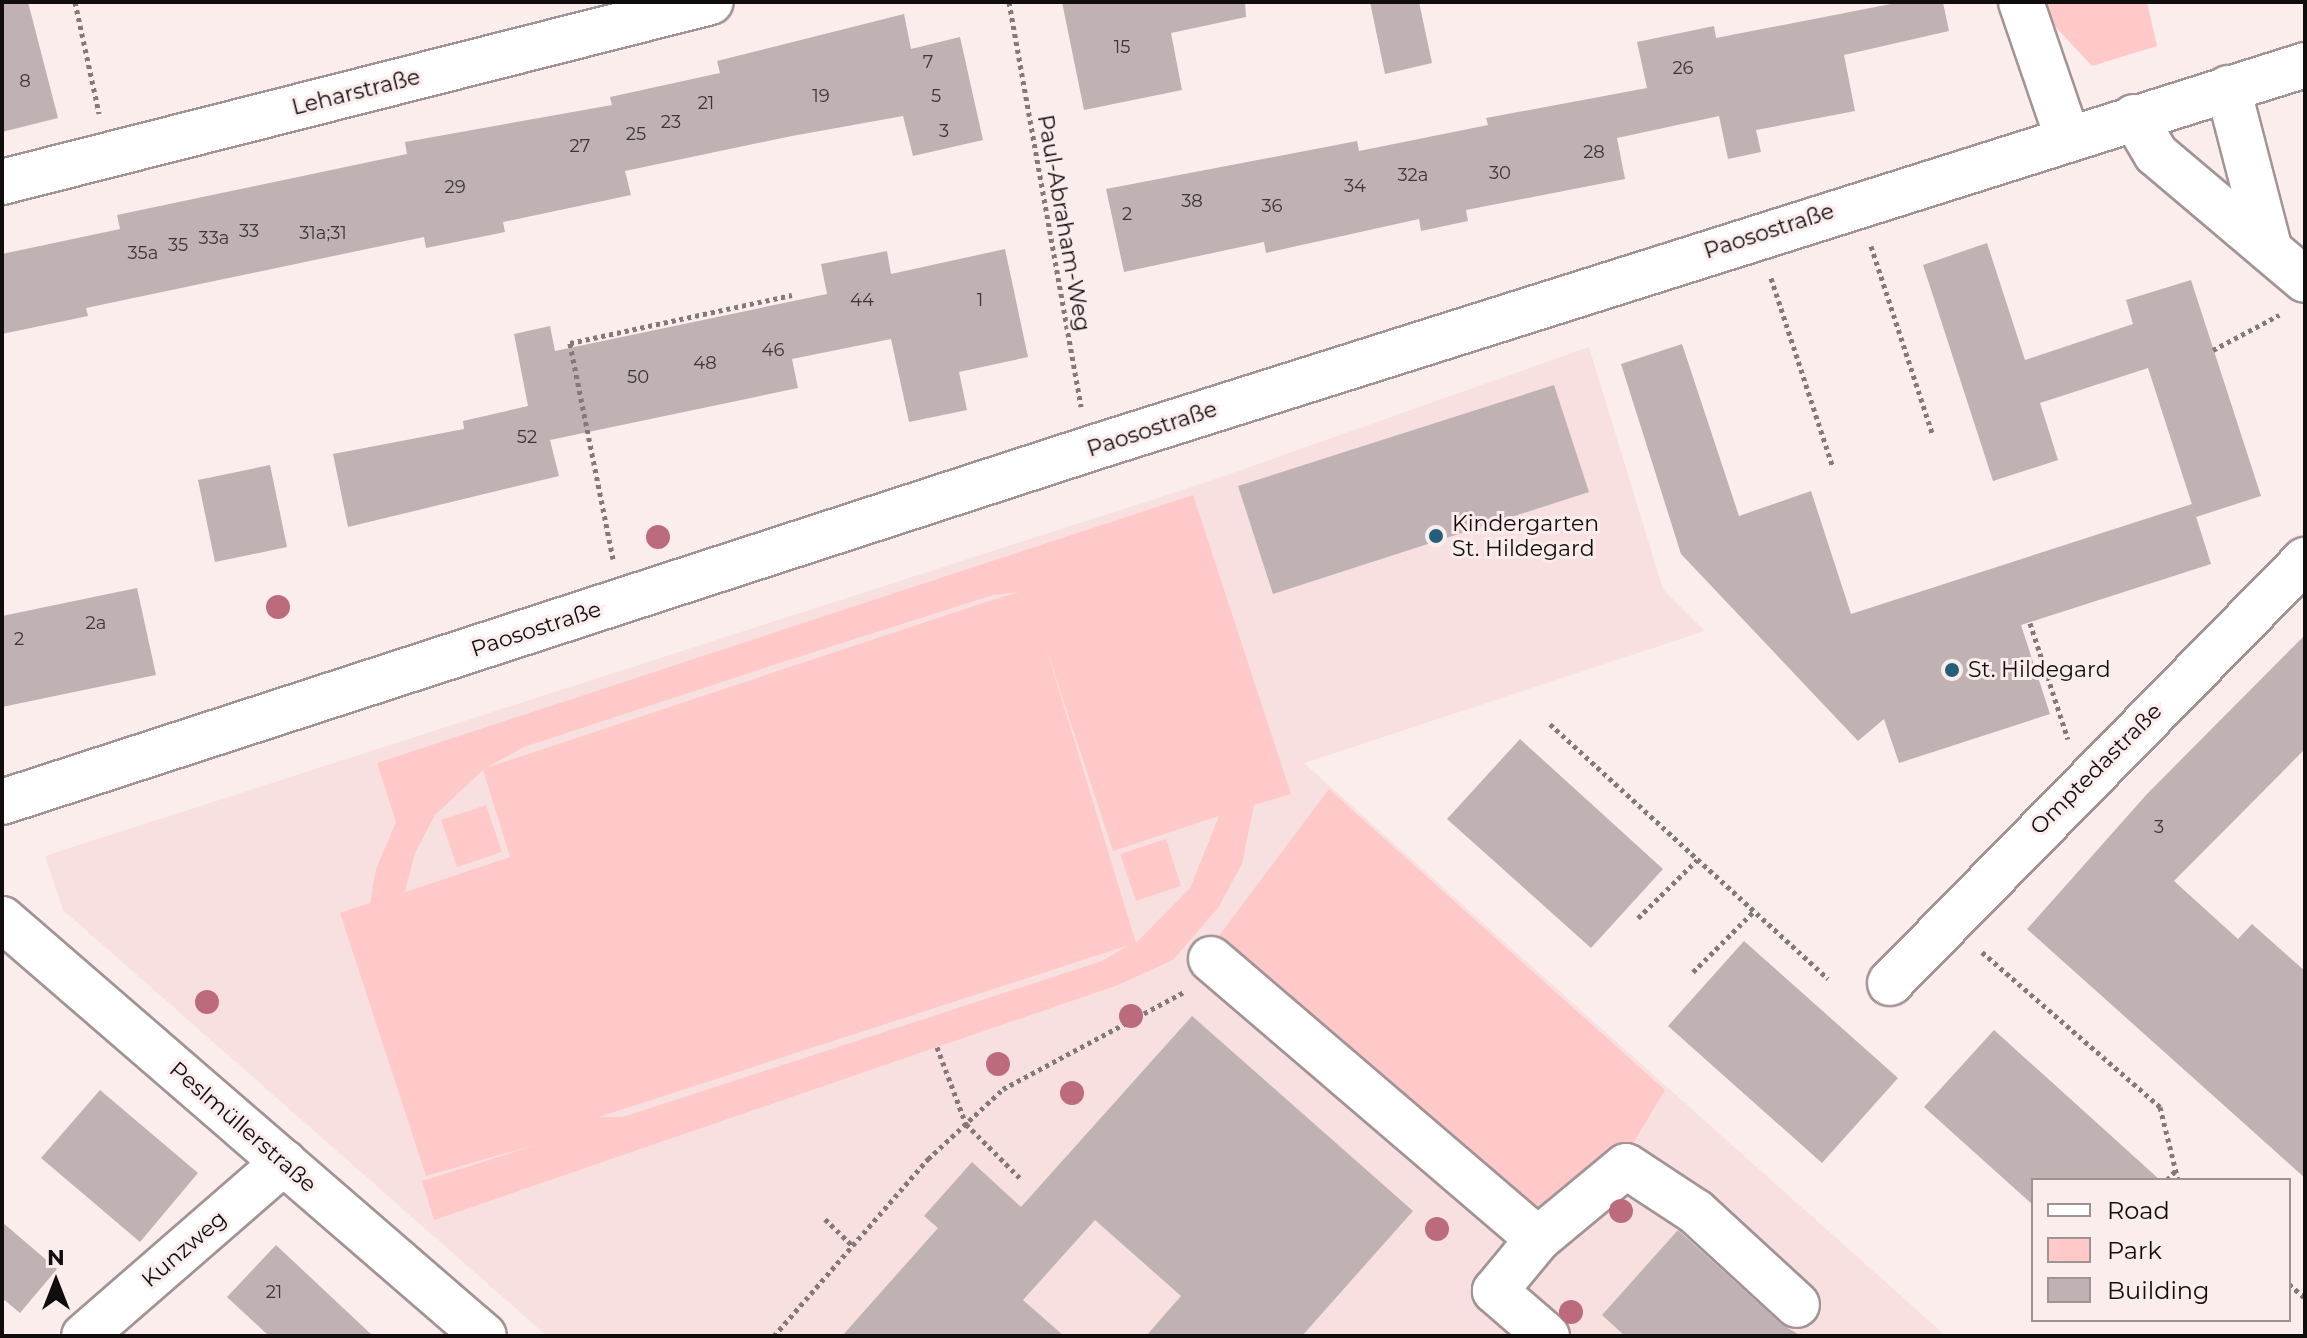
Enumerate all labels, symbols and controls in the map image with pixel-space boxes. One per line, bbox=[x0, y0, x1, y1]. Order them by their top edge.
house number: 15 bbox=[1114, 36, 1130, 58]
house number: 7 bbox=[923, 51, 933, 73]
house number: 26 bbox=[1672, 57, 1694, 79]
street label: Leharstraße bbox=[289, 63, 423, 121]
house number: 8 bbox=[19, 70, 31, 92]
house number: 19 bbox=[812, 85, 830, 107]
house number: 5 bbox=[931, 85, 941, 107]
house number: 21 bbox=[698, 92, 714, 114]
house number: 23 bbox=[661, 111, 681, 133]
street label: Paul-Abraham-Weg bbox=[1032, 113, 1096, 333]
house number: 3 bbox=[939, 120, 949, 142]
house number: 25 bbox=[626, 123, 646, 145]
house number: 27 bbox=[570, 135, 590, 157]
house number: 28 bbox=[1583, 141, 1605, 163]
house number: 30 bbox=[1489, 162, 1511, 184]
house number: 32a bbox=[1398, 164, 1428, 186]
house number: 34 bbox=[1344, 175, 1366, 197]
house number: 29 bbox=[444, 176, 466, 198]
house number: 38 bbox=[1181, 190, 1203, 212]
house number: 36 bbox=[1261, 195, 1283, 217]
street label: Paosostraße bbox=[1701, 198, 1837, 264]
house number: 2 bbox=[1122, 203, 1132, 225]
house number: 33 bbox=[239, 220, 259, 242]
house number: 31a;31 bbox=[299, 222, 347, 244]
house number: 33a bbox=[199, 227, 229, 249]
house number: 35 bbox=[168, 234, 188, 256]
house number: 35a bbox=[128, 242, 158, 264]
house number: 44 bbox=[850, 289, 874, 311]
house number: 1 bbox=[977, 289, 983, 311]
house number: 46 bbox=[762, 339, 784, 361]
house number: 48 bbox=[693, 352, 717, 374]
house number: 50 bbox=[627, 366, 649, 388]
street label: Paosostraße bbox=[1084, 396, 1220, 462]
house number: 52 bbox=[517, 426, 537, 448]
place label: Kindergarten St. Hildegard bbox=[1452, 510, 1599, 562]
marker: Kindergarten St. Hildegard bbox=[1427, 527, 1445, 545]
street label: Paosostraße bbox=[468, 596, 604, 662]
house number: 2a bbox=[86, 612, 106, 634]
house number: 2 bbox=[14, 628, 24, 650]
place label: St. Hildegard bbox=[1968, 657, 2111, 683]
marker: St. Hildegard bbox=[1943, 661, 1961, 679]
street label: Omptedastraße bbox=[2025, 698, 2167, 840]
house number: 3 bbox=[2154, 816, 2164, 838]
street label: Peslmüllerstraße bbox=[164, 1056, 322, 1198]
legend bbox=[2031, 1178, 2291, 1322]
text: Road bbox=[2107, 1196, 2170, 1225]
street label: Kunzweg bbox=[136, 1205, 232, 1293]
text: Park bbox=[2107, 1236, 2162, 1265]
north arrow bbox=[16, 1242, 96, 1322]
text: N bbox=[47, 1244, 65, 1271]
text: Building bbox=[2107, 1276, 2210, 1305]
house number: 21 bbox=[266, 1281, 282, 1303]

